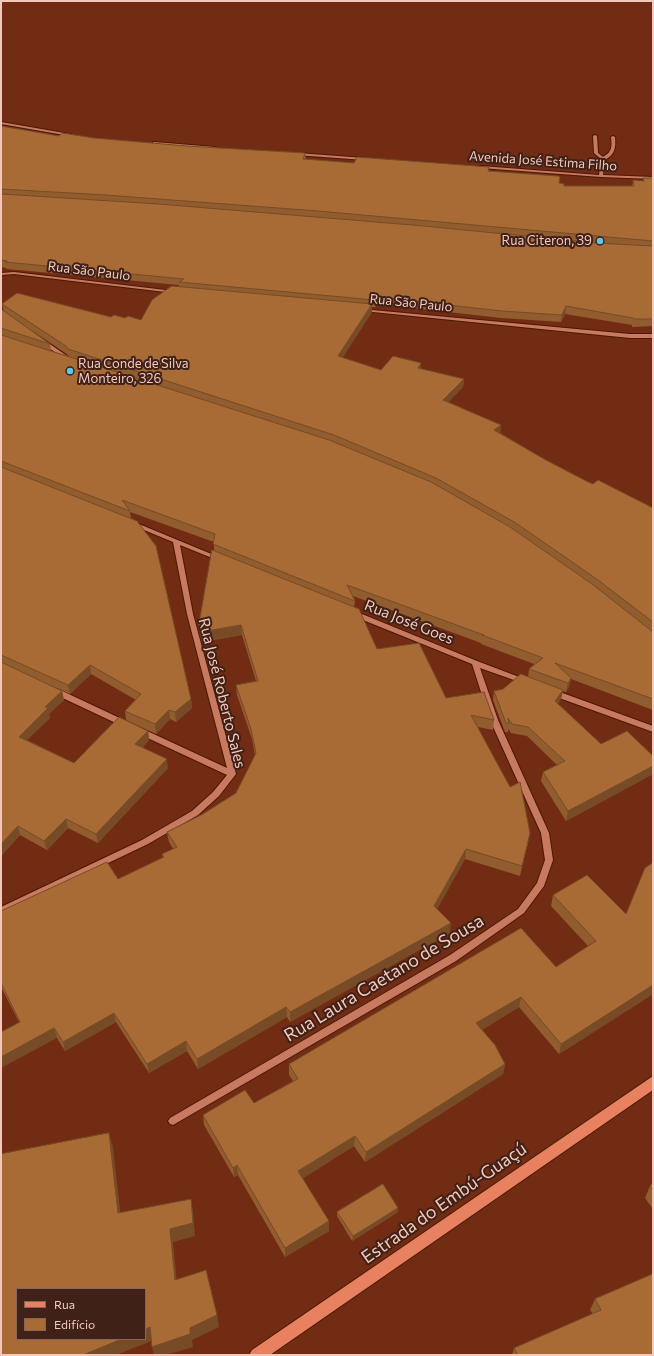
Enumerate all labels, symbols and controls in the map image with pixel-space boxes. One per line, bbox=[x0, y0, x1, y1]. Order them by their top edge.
street label: Avenida José Estima Filho bbox=[469, 148, 617, 174]
place label: Rua Citeron, 39 bbox=[502, 233, 592, 249]
marker: Rua Citeron, 39 bbox=[595, 236, 605, 246]
street label: Rua São Paulo bbox=[47, 258, 131, 284]
street label: Rua São Paulo bbox=[369, 291, 453, 315]
place label: Rua Conde de Silva Monteiro, 326 bbox=[78, 356, 189, 387]
marker: Rua Conde de Silva Monteiro, 326 bbox=[65, 366, 75, 376]
street label: Rua José Goes bbox=[362, 596, 456, 648]
street label: Rua José Roberto Sales bbox=[195, 616, 249, 770]
street label: Rua Laura Caetano de Sousa bbox=[280, 910, 488, 1046]
street label: Estrada do Embú-Guaçú bbox=[357, 1138, 531, 1268]
legend bbox=[16, 1288, 146, 1340]
text: Rua bbox=[54, 1297, 75, 1311]
text: Edifício bbox=[54, 1317, 95, 1331]

